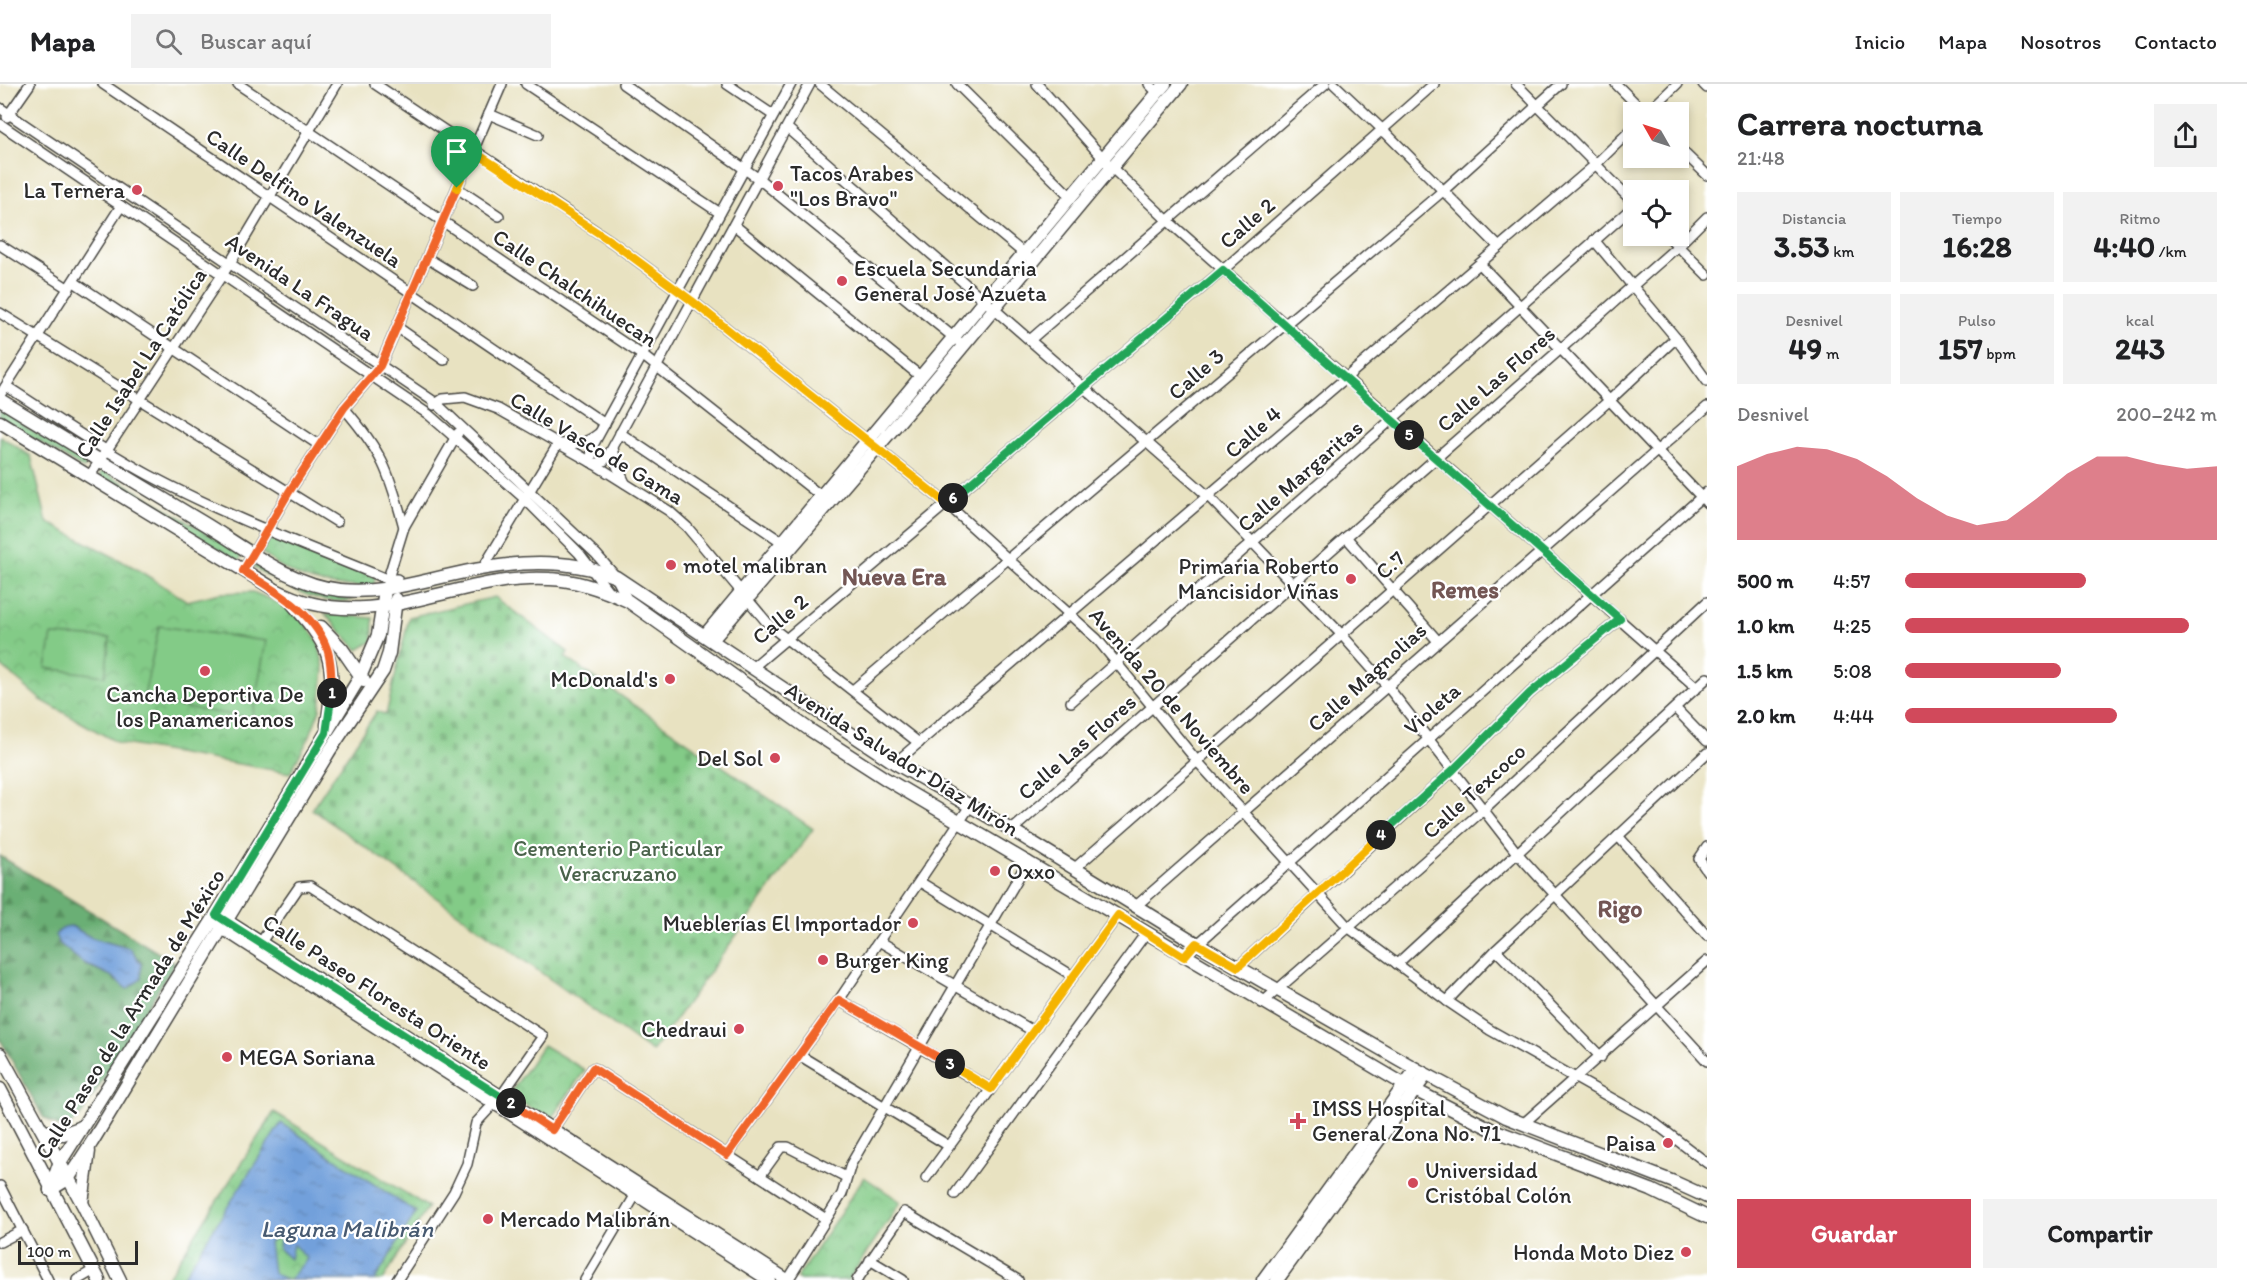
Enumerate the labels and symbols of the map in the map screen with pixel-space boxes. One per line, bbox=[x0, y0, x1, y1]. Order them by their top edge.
north arrow bbox=[1623, 102, 1689, 168]
street label: Calle Delfino Valenzuela bbox=[201, 122, 407, 274]
pin bbox=[431, 126, 482, 188]
place label: Tacos Arabes "Los Bravo" bbox=[790, 160, 914, 212]
place label: La Ternera bbox=[23, 177, 126, 204]
marker: Tacos Arabes "Los Bravo" bbox=[771, 179, 785, 193]
marker: La Ternera bbox=[130, 183, 144, 197]
street label: Calle 2 bbox=[1214, 191, 1281, 255]
street label: Calle Chalchihuecan bbox=[488, 223, 663, 353]
street label: Avenida La Fragua bbox=[221, 227, 380, 347]
place label: Escuela Secundaria General José Azueta bbox=[854, 255, 1047, 307]
street label: Calle Isabel La Católica bbox=[69, 263, 213, 463]
marker: Escuela Secundaria General José Azueta bbox=[835, 274, 849, 288]
street label: Calle Las Flores bbox=[1431, 320, 1561, 438]
street label: Calle 3 bbox=[1162, 342, 1230, 406]
street label: Calle Vasco de Gama bbox=[505, 385, 689, 511]
street label: Calle 4 bbox=[1219, 400, 1287, 464]
street label: Calle Margaritas bbox=[1232, 414, 1368, 538]
pin: 5 bbox=[1394, 420, 1424, 450]
pin: 6 bbox=[938, 483, 968, 513]
street label: C.7 bbox=[1370, 545, 1410, 585]
place label: motel malibran bbox=[683, 552, 827, 579]
place label: Primaria Roberto Mancisidor Viñas bbox=[1178, 553, 1339, 605]
marker: motel malibran bbox=[664, 558, 678, 572]
district label: Nueva Era bbox=[842, 562, 947, 591]
marker: Primaria Roberto Mancisidor Viñas bbox=[1344, 572, 1358, 586]
district label: Remes bbox=[1431, 575, 1499, 604]
street label: Calle 2 bbox=[746, 587, 814, 650]
street label: Avenida 20 de Noviembre bbox=[1084, 602, 1260, 800]
street label: Calle Magnolias bbox=[1302, 617, 1432, 737]
marker: Cancha Deportiva De los Panamericanos bbox=[198, 664, 212, 678]
place label: McDonald's bbox=[550, 666, 658, 693]
marker: McDonald's bbox=[663, 672, 677, 686]
street label: Avenida Salvador Díaz Mirón bbox=[780, 676, 1024, 842]
street label: Violeta bbox=[1398, 677, 1466, 741]
pin: 1 bbox=[317, 678, 347, 708]
place label: Cancha Deportiva De los Panamericanos bbox=[106, 681, 304, 733]
street label: Calle Las Flores bbox=[1012, 688, 1142, 806]
street label: Calle Texcoco bbox=[1417, 737, 1531, 845]
place label: Del Sol bbox=[697, 745, 763, 772]
marker: Del Sol bbox=[768, 751, 782, 765]
pin: 4 bbox=[1366, 820, 1396, 850]
park label: Cementerio Particular Veracruzano bbox=[513, 835, 723, 887]
place label: Oxxo bbox=[1007, 858, 1055, 885]
street label: Calle Paseo de la Armada de México bbox=[29, 864, 231, 1164]
marker: Oxxo bbox=[988, 864, 1002, 878]
district label: Rigo bbox=[1597, 894, 1643, 924]
street label: Calle Paseo Floresta Oriente bbox=[258, 908, 496, 1076]
place label: Mueblerías El Importador bbox=[663, 910, 902, 937]
marker: Mueblerías El Importador bbox=[906, 916, 920, 930]
place label: Burger King bbox=[835, 947, 949, 974]
marker: Burger King bbox=[816, 953, 830, 967]
place label: Chedraui bbox=[641, 1016, 727, 1043]
marker: Chedraui bbox=[732, 1022, 746, 1036]
place label: MEGA Soriana bbox=[239, 1044, 376, 1071]
pin: 3 bbox=[935, 1049, 965, 1079]
marker: MEGA Soriana bbox=[220, 1050, 234, 1064]
pin: 2 bbox=[496, 1088, 526, 1118]
place label: IMSS Hospital General Zona No. 71 bbox=[1312, 1095, 1501, 1147]
marker: IMSS Hospital General Zona No. 71 bbox=[1289, 1112, 1307, 1130]
place label: Paisa bbox=[1606, 1130, 1657, 1157]
marker: Paisa bbox=[1661, 1136, 1675, 1150]
place label: Universidad Cristóbal Colón bbox=[1425, 1157, 1572, 1209]
marker: Universidad Cristóbal Colón bbox=[1406, 1176, 1420, 1190]
place label: Mercado Malibrán bbox=[500, 1206, 671, 1233]
marker: Mercado Malibrán bbox=[481, 1212, 495, 1226]
water label: Laguna Malibrán bbox=[261, 1214, 434, 1243]
scale bar bbox=[18, 1238, 138, 1266]
place label: Honda Moto Diez bbox=[1513, 1239, 1674, 1266]
marker: Honda Moto Diez bbox=[1679, 1245, 1693, 1259]

